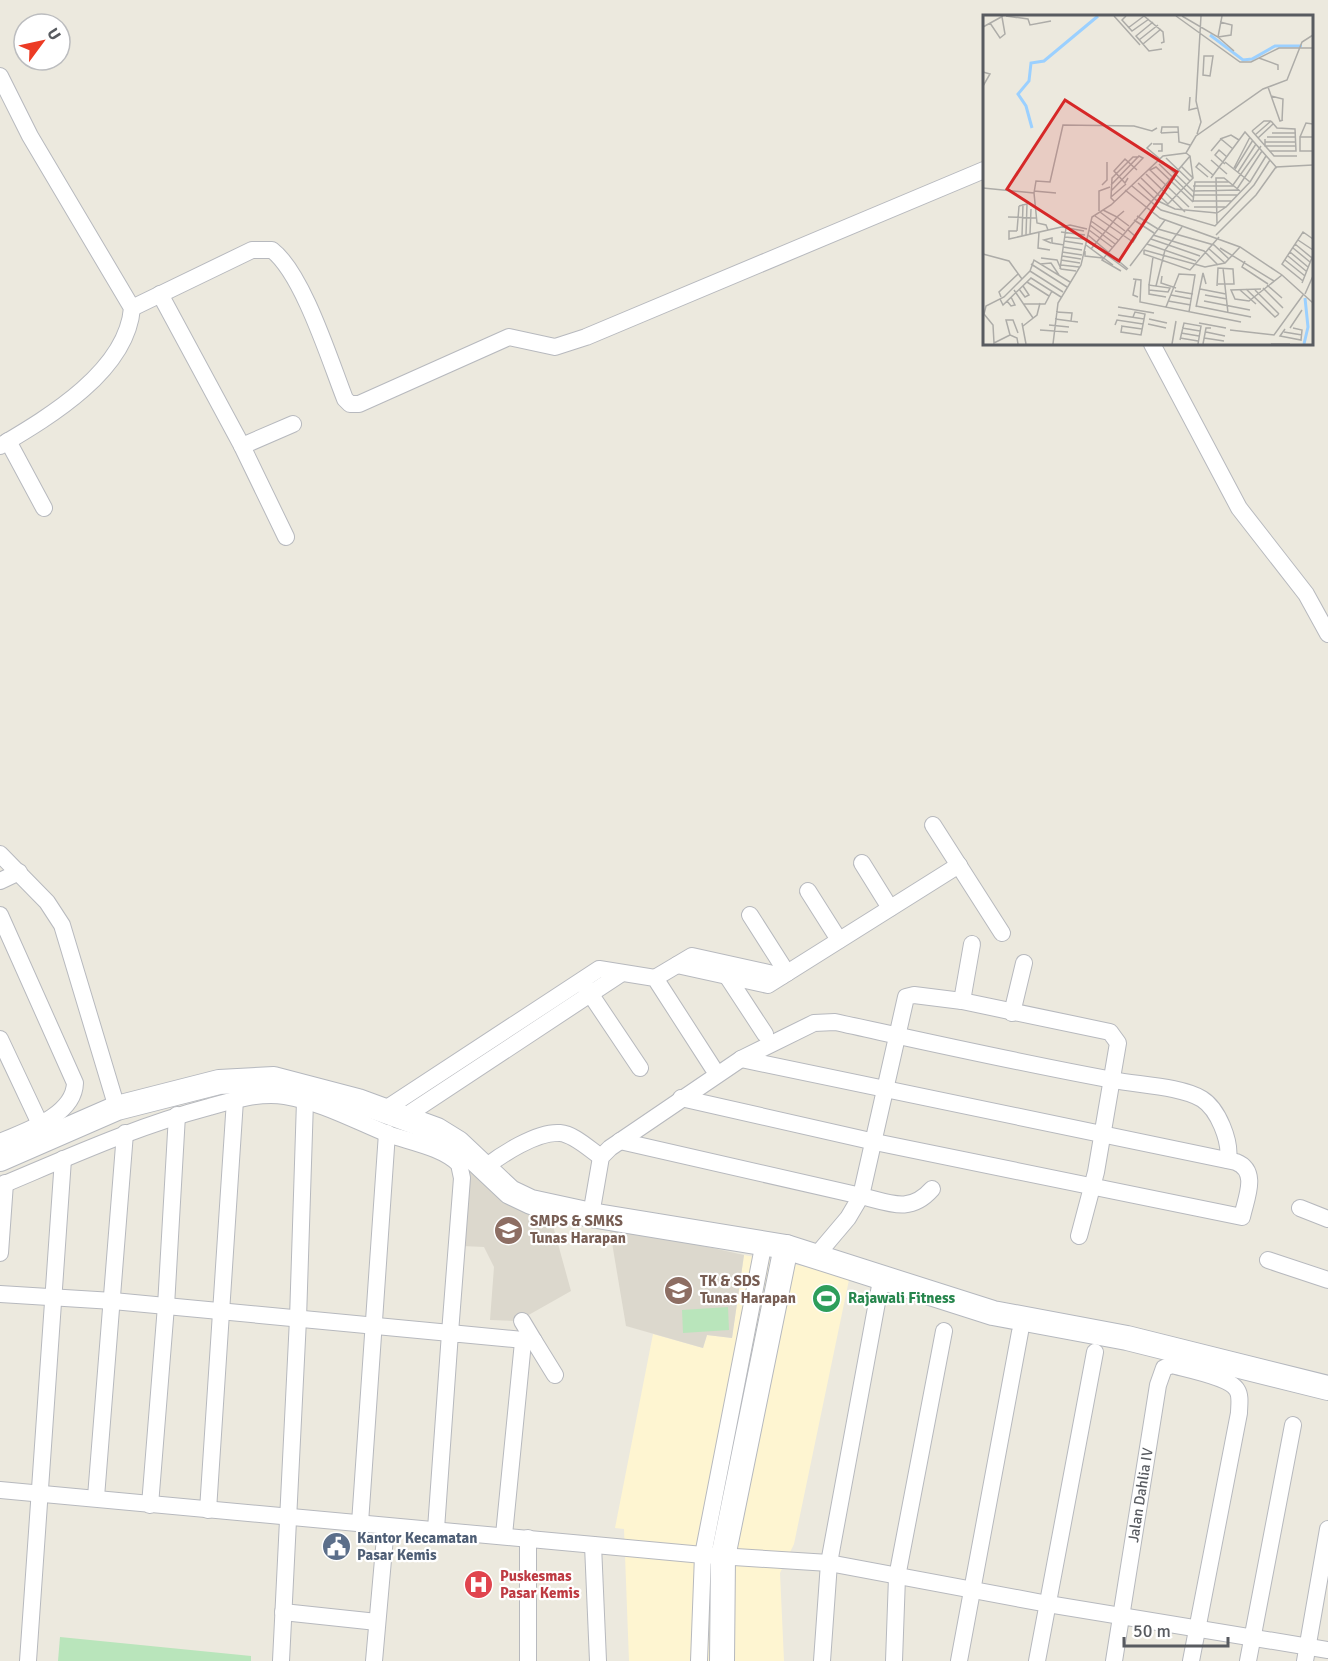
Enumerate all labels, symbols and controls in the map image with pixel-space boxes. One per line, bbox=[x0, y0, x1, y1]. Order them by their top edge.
north arrow bbox=[12, 12, 72, 72]
inset map bbox=[983, 15, 1313, 345]
text: U bbox=[42, 24, 65, 44]
place label: SMPS & SMKS Tunas Harapan bbox=[530, 1212, 626, 1247]
school or university icon: SMPS & SMKS Tunas Harapan bbox=[493, 1214, 525, 1246]
place label: TK & SDS Tunas Harapan bbox=[700, 1272, 796, 1307]
school or university icon: TK & SDS Tunas Harapan bbox=[663, 1274, 695, 1306]
sports icon: Rajawali Fitness bbox=[811, 1282, 843, 1314]
place label: Rajawali Fitness bbox=[848, 1289, 956, 1307]
street label: Jalan Dahlia IV bbox=[1124, 1446, 1157, 1544]
place label: Kantor Kecamatan Pasar Kemis bbox=[357, 1529, 477, 1564]
public building icon: Kantor Kecamatan Pasar Kemis bbox=[320, 1531, 352, 1563]
place label: Puskesmas Pasar Kemis bbox=[500, 1567, 580, 1602]
hospital icon: Puskesmas Pasar Kemis bbox=[463, 1569, 495, 1601]
scale bar bbox=[1124, 1610, 1228, 1648]
text: 50 m bbox=[1133, 1620, 1171, 1642]

